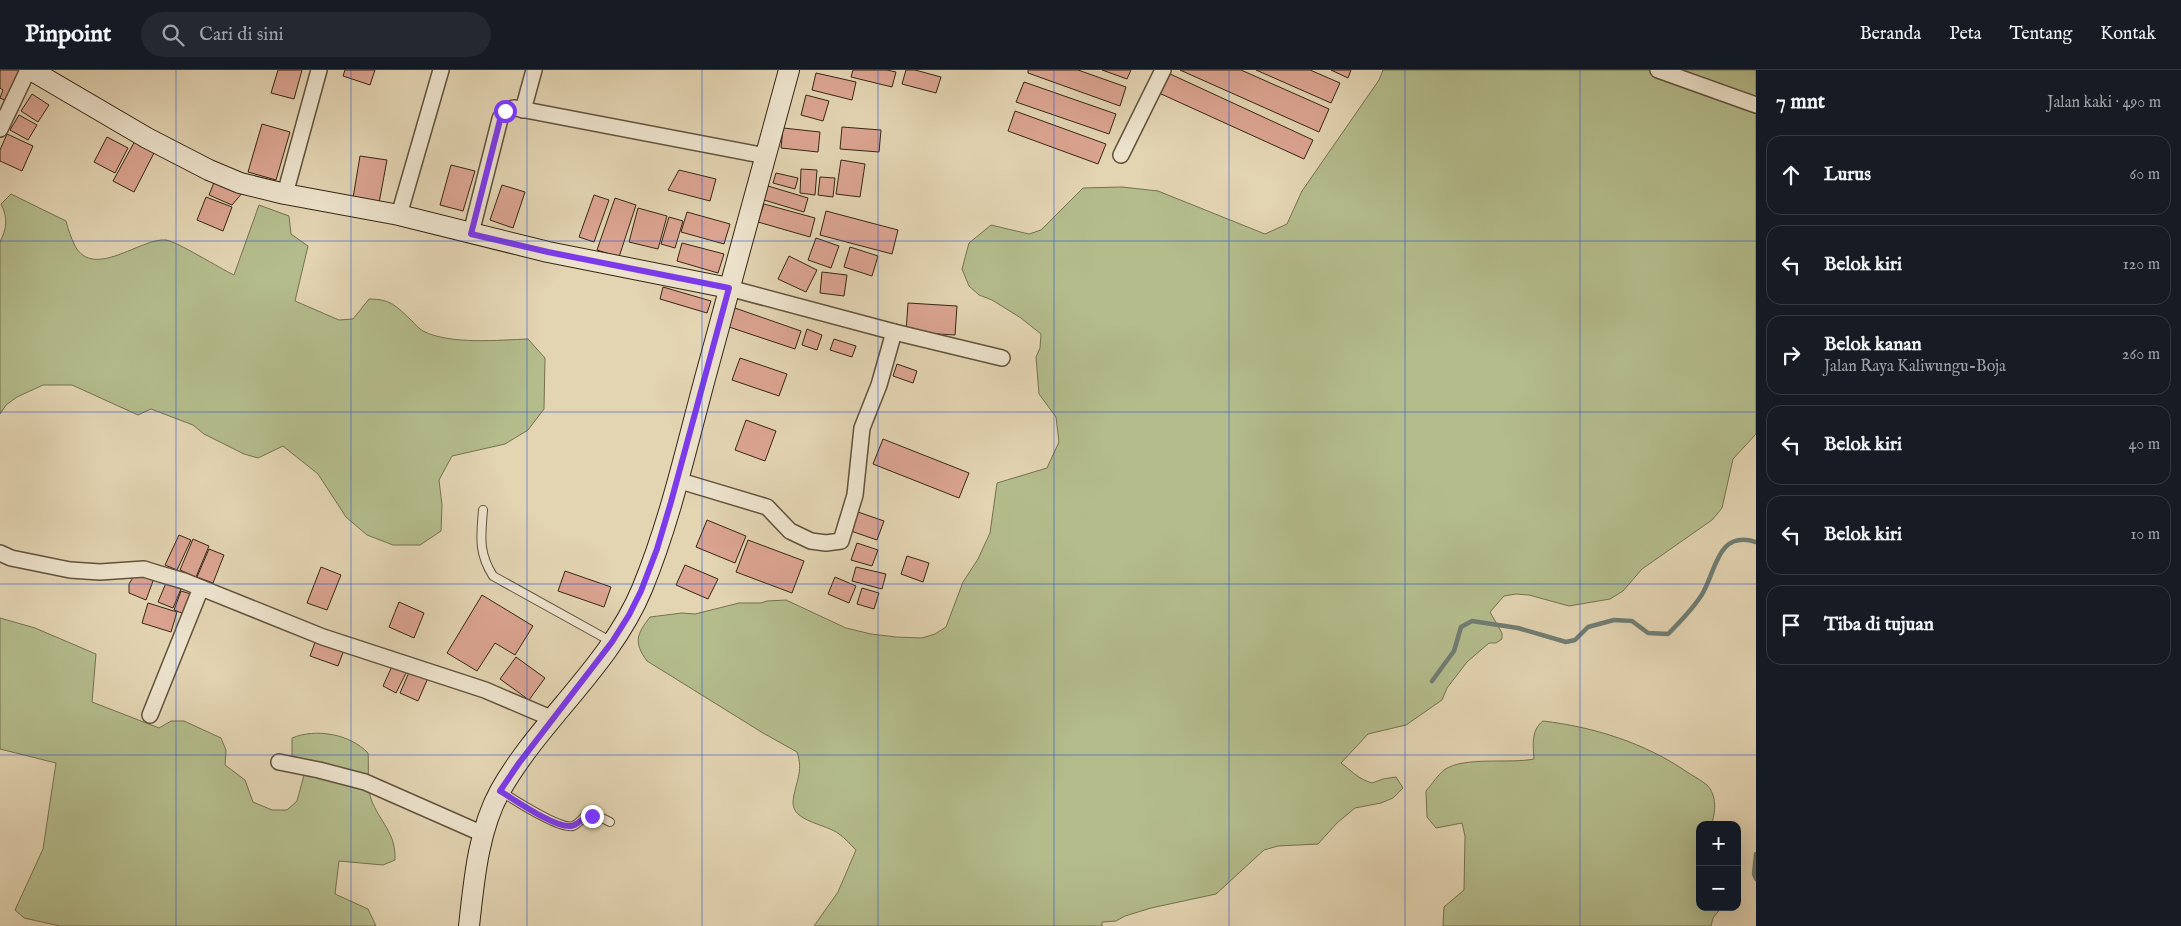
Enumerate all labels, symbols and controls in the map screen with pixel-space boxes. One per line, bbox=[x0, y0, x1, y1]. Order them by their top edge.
search box bbox=[141, 12, 491, 57]
text: Pinpoint bbox=[25, 19, 111, 50]
icon: search bbox=[159, 21, 187, 49]
text: Cari di sini bbox=[199, 23, 284, 47]
text: Beranda bbox=[1860, 23, 1921, 46]
text: Peta bbox=[1949, 23, 1982, 46]
text: Tentang bbox=[2010, 23, 2072, 46]
text: Kontak bbox=[2100, 23, 2156, 46]
text: 7 mnt bbox=[1776, 89, 1825, 116]
text: Jalan kaki · 490 m bbox=[2047, 93, 2161, 113]
route start bbox=[494, 100, 517, 123]
icon: ahead bbox=[1777, 161, 1805, 189]
text: Lurus bbox=[1824, 163, 1871, 187]
text: 60 m bbox=[2130, 165, 2160, 185]
icon: left bbox=[1777, 251, 1805, 279]
text: Belok kiri bbox=[1824, 253, 1902, 277]
text: 120 m bbox=[2123, 255, 2160, 275]
text: Belok kanan bbox=[1824, 333, 1922, 357]
icon: right bbox=[1777, 341, 1805, 369]
text: 260 m bbox=[2122, 345, 2160, 365]
text: Jalan Raya Kaliwungu-Boja bbox=[1824, 357, 2006, 377]
icon: left bbox=[1777, 431, 1805, 459]
text: Belok kiri bbox=[1824, 433, 1902, 457]
text: 40 m bbox=[2128, 435, 2160, 455]
icon: left bbox=[1777, 521, 1805, 549]
text: Belok kiri bbox=[1824, 523, 1902, 547]
text: 10 m bbox=[2130, 525, 2160, 545]
icon: arrive bbox=[1777, 611, 1805, 639]
text: Tiba di tujuan bbox=[1824, 613, 1934, 637]
route end bbox=[581, 805, 604, 828]
map controls bbox=[1696, 821, 1741, 911]
button: + bbox=[1696, 821, 1741, 866]
button: − bbox=[1696, 866, 1741, 911]

